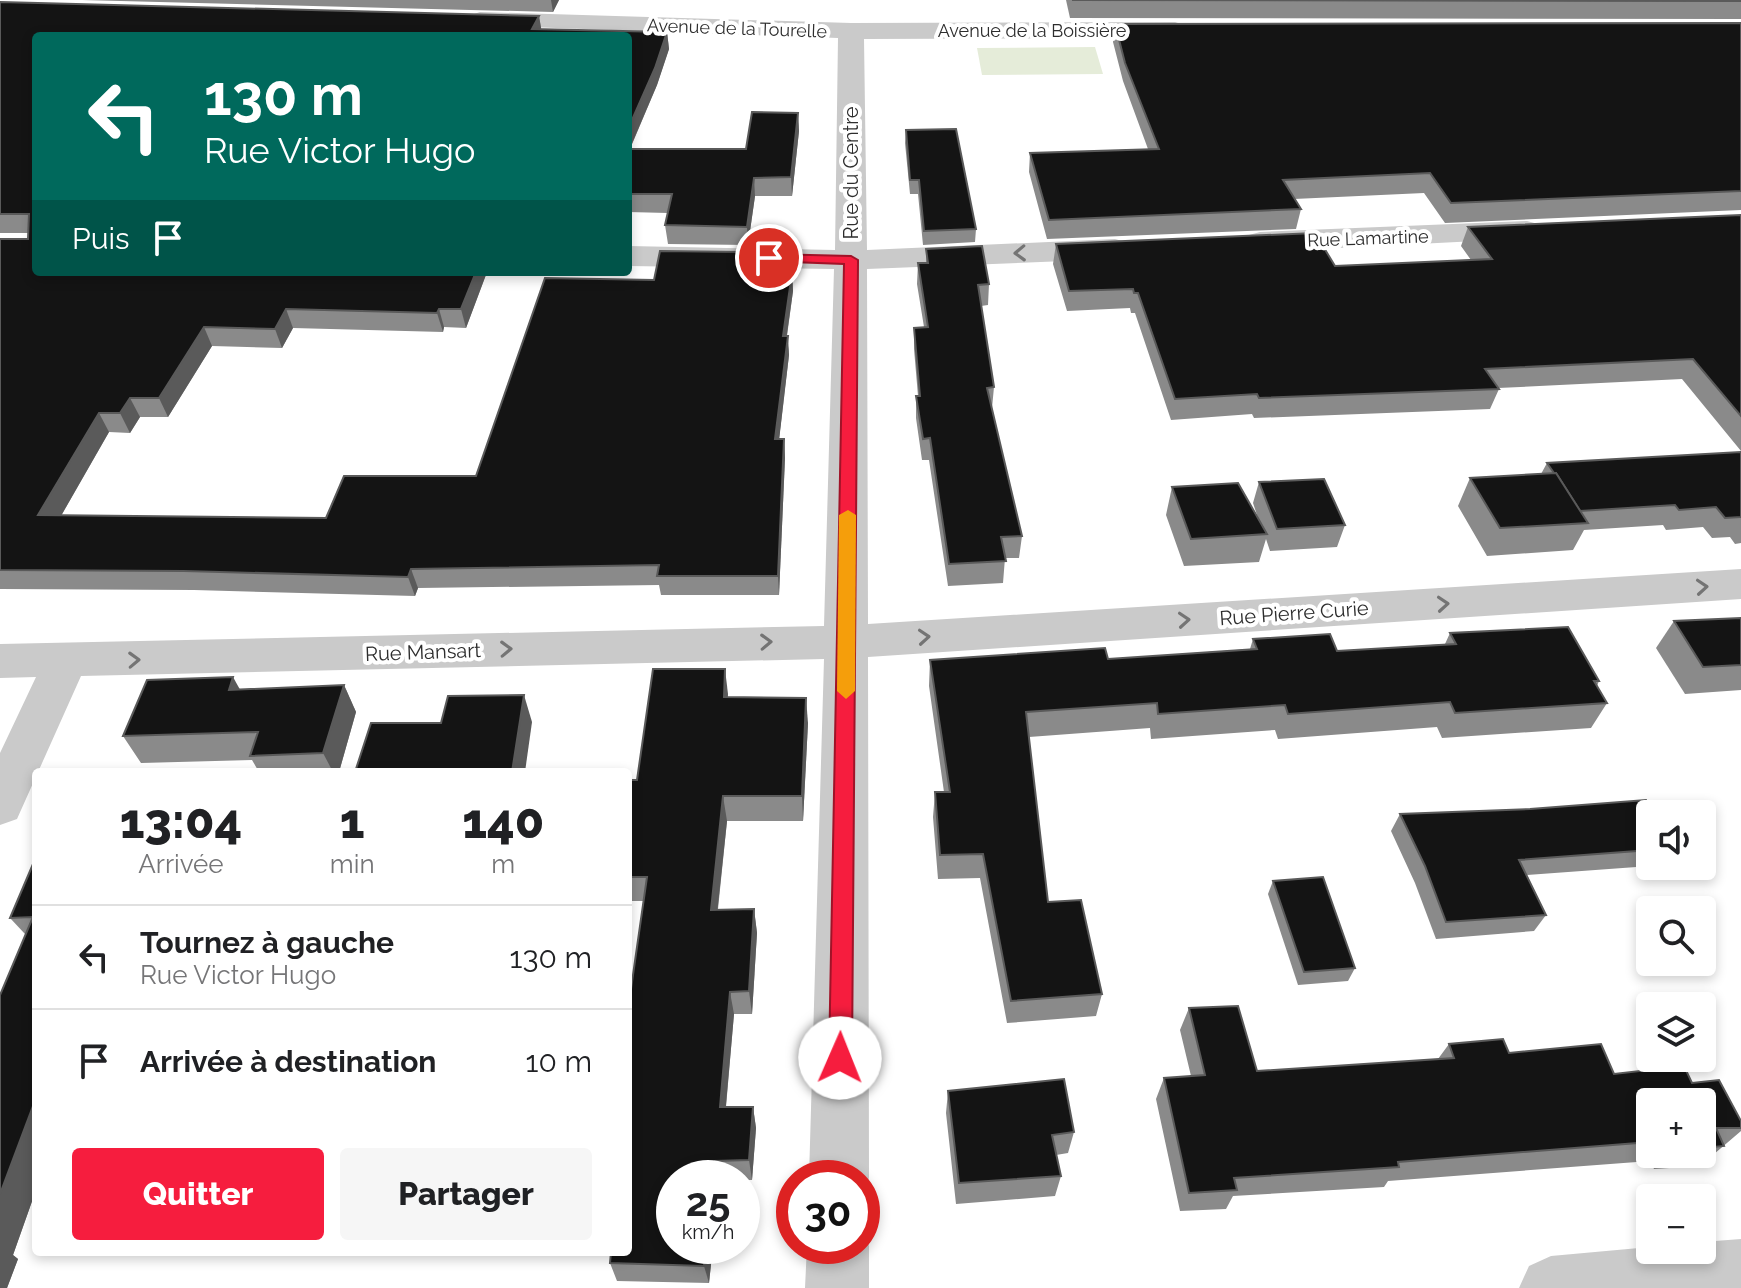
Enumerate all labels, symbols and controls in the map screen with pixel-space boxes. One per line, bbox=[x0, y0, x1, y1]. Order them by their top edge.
street label: Avenue de la Tourelle bbox=[647, 14, 828, 42]
street label: Avenue de la Boissière bbox=[938, 20, 1127, 41]
text: 130 m bbox=[204, 62, 363, 128]
icon: left bbox=[72, 64, 176, 168]
street label: Rue du Centre bbox=[839, 106, 863, 240]
text: Rue Victor Hugo bbox=[204, 129, 476, 171]
icon: arrive bbox=[146, 216, 190, 260]
text: Puis bbox=[72, 221, 130, 256]
pin bbox=[735, 224, 803, 292]
street label: Rue Lamartine bbox=[1307, 225, 1429, 251]
icon: arrive bbox=[747, 236, 791, 280]
one-way arrow bbox=[1013, 244, 1026, 261]
one-way arrow bbox=[1696, 579, 1709, 596]
street label: Rue Pierre Curie bbox=[1219, 596, 1370, 630]
one-way arrow bbox=[1437, 596, 1450, 613]
one-way arrow bbox=[1178, 612, 1191, 629]
one-way arrow bbox=[918, 629, 931, 646]
one-way arrow bbox=[760, 633, 773, 651]
street label: Rue Mansart bbox=[365, 638, 482, 666]
one-way arrow bbox=[500, 641, 513, 658]
one-way arrow bbox=[128, 651, 141, 668]
text: 13:04 bbox=[120, 793, 242, 849]
text: 1 bbox=[340, 793, 365, 849]
text: 140 bbox=[462, 793, 544, 849]
map controls bbox=[1636, 800, 1716, 1264]
button: sound bbox=[1636, 800, 1716, 880]
text: Arrivée bbox=[138, 849, 224, 879]
text: min bbox=[330, 849, 375, 879]
text: m bbox=[491, 849, 515, 879]
button: search bbox=[1636, 896, 1716, 976]
text: Tournez à gauche bbox=[140, 925, 394, 960]
icon: left bbox=[72, 935, 116, 979]
text: 130 m bbox=[510, 940, 592, 975]
text: Rue Victor Hugo bbox=[140, 960, 336, 990]
button: layers bbox=[1636, 992, 1716, 1072]
position arrow bbox=[798, 1016, 882, 1100]
icon: arrive bbox=[72, 1039, 116, 1083]
text: Arrivée à destination bbox=[140, 1044, 436, 1079]
text: 10 m bbox=[526, 1044, 592, 1079]
button: + bbox=[1636, 1088, 1716, 1168]
button: Quitter bbox=[72, 1148, 324, 1240]
button: Partager bbox=[340, 1148, 592, 1240]
speed limit sign: 30 bbox=[776, 1160, 880, 1264]
text: 25 bbox=[686, 1178, 730, 1225]
button: − bbox=[1636, 1184, 1716, 1264]
text: km/h bbox=[682, 1220, 734, 1244]

